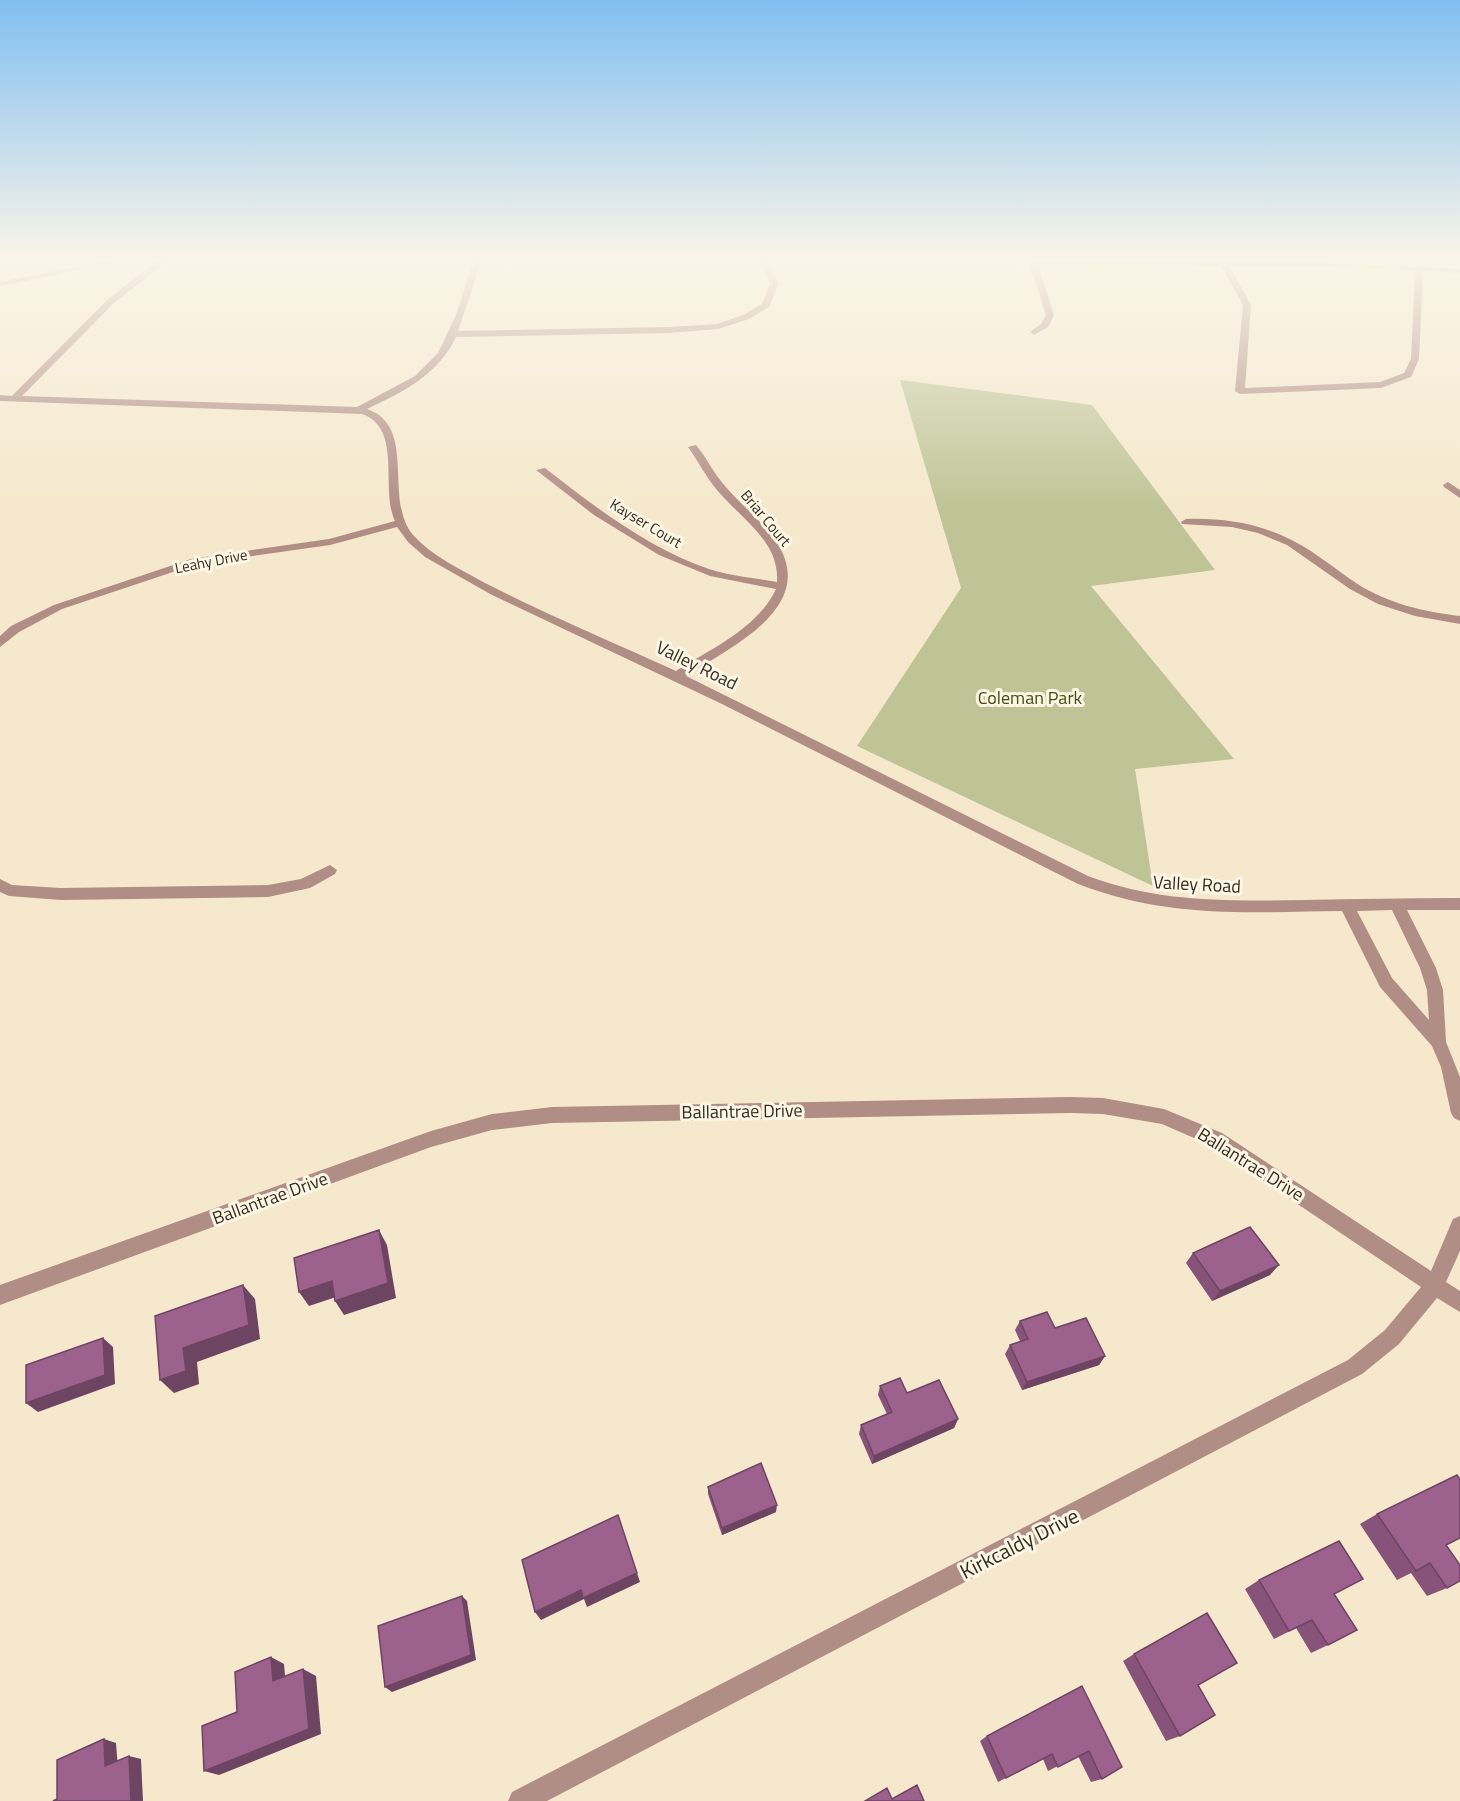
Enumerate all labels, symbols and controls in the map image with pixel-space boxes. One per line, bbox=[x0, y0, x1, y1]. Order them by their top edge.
street label: Briar Court bbox=[735, 485, 797, 552]
street label: Kayser Court bbox=[606, 492, 687, 554]
street label: Leahy Drive bbox=[173, 543, 249, 579]
street label: Valley Road bbox=[652, 634, 742, 696]
park label: Coleman Park bbox=[978, 684, 1083, 711]
street label: Valley Road bbox=[1152, 868, 1242, 900]
street label: Ballantrae Drive bbox=[681, 1096, 803, 1126]
street label: Ballantrae Drive bbox=[1193, 1120, 1309, 1208]
street label: Ballantrae Drive bbox=[209, 1165, 331, 1231]
street label: Kirkcaldy Drive bbox=[954, 1499, 1084, 1587]

